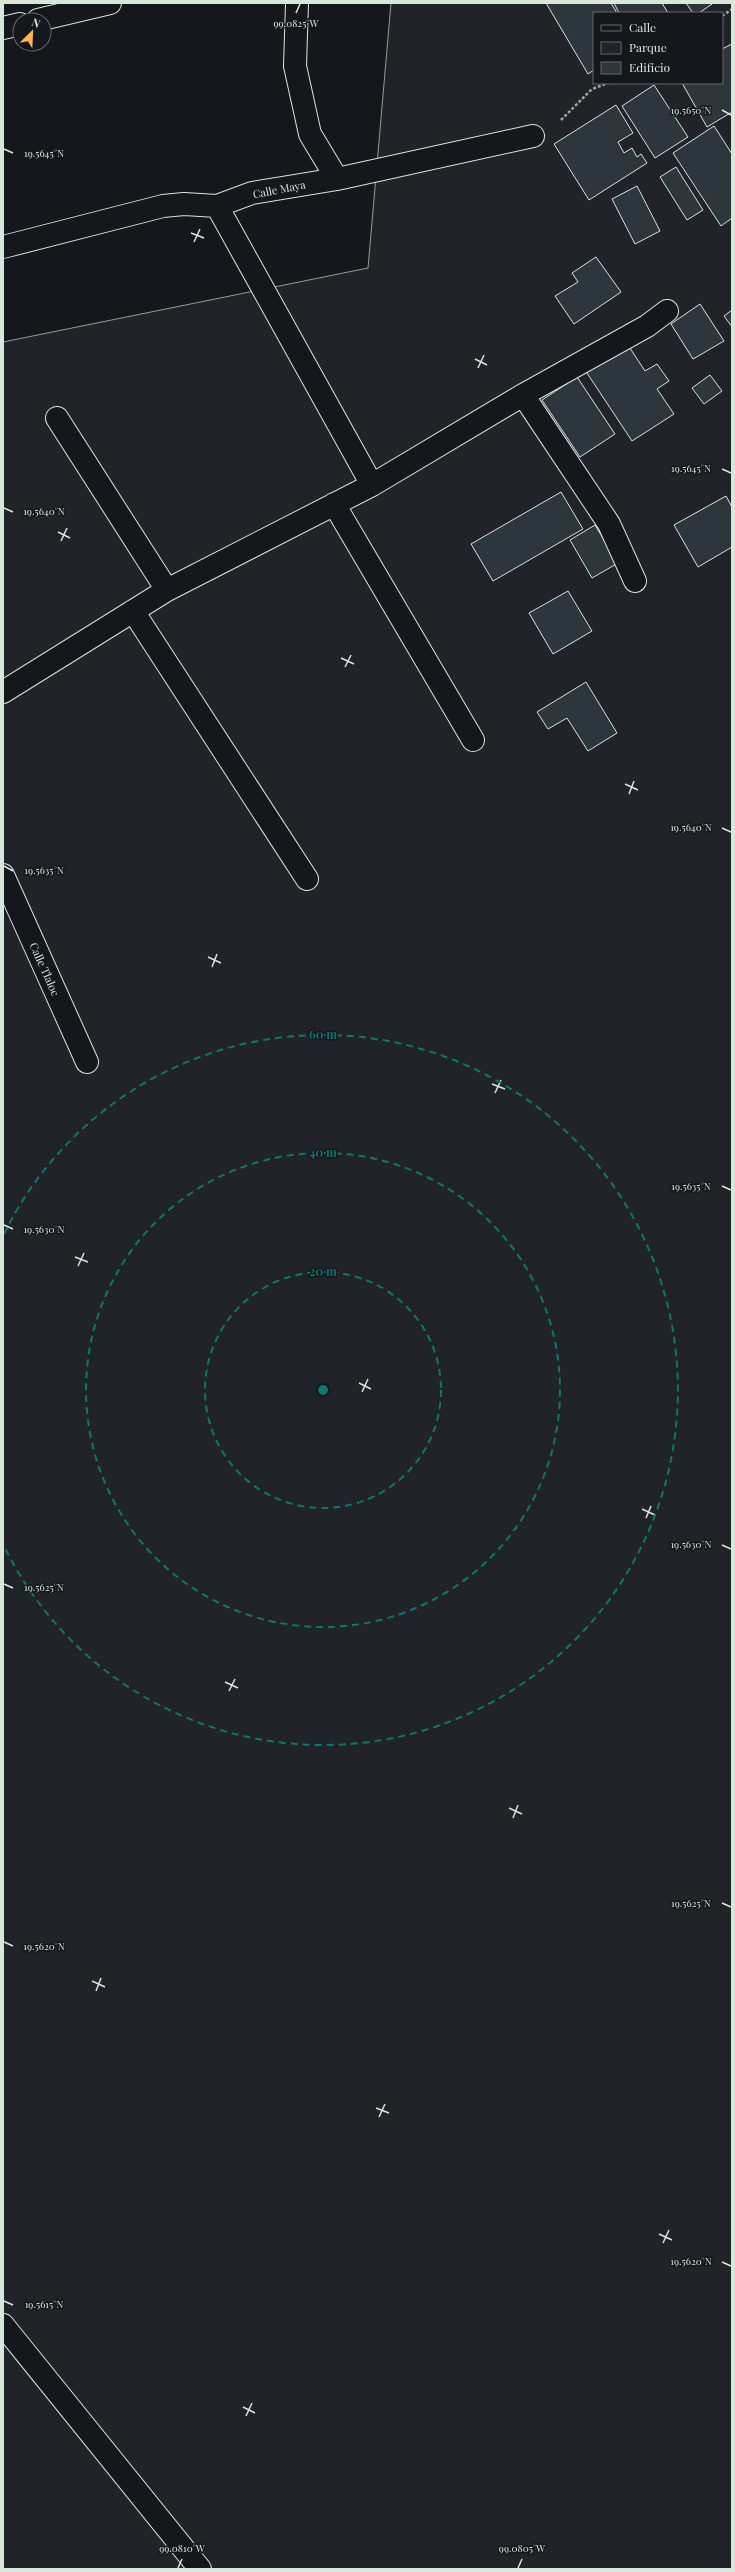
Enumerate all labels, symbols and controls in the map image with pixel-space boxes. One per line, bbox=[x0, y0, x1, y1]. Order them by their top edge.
north arrow bbox=[12, 12, 52, 52]
legend bbox=[593, 12, 723, 84]
text: N bbox=[30, 14, 43, 31]
text: 99.0825°W bbox=[273, 16, 320, 30]
text: Calle bbox=[629, 19, 656, 35]
text: Parque bbox=[629, 39, 667, 55]
text: Edificio bbox=[629, 59, 671, 75]
text: 19.5650°N bbox=[671, 103, 711, 117]
text: 19.5645°N bbox=[24, 146, 64, 160]
street label: Calle Maya bbox=[251, 176, 307, 201]
text: 19.5645°N bbox=[671, 461, 711, 475]
text: 19.5640°N bbox=[23, 504, 65, 518]
text: 19.5640°N bbox=[670, 820, 712, 834]
text: 19.5635°N bbox=[24, 863, 64, 877]
street label: Calle Tlaloc bbox=[27, 940, 63, 998]
text: 60 m bbox=[309, 1026, 337, 1042]
text: 40 m bbox=[309, 1144, 337, 1160]
text: 19.5635°N bbox=[671, 1179, 711, 1193]
text: 19.5630°N bbox=[23, 1222, 65, 1236]
text: 20 m bbox=[309, 1263, 337, 1279]
centre of rings bbox=[316, 1383, 330, 1397]
text: 19.5630°N bbox=[670, 1537, 712, 1551]
text: 19.5625°N bbox=[24, 1580, 64, 1594]
text: 19.5625°N bbox=[671, 1896, 711, 1910]
text: 19.5620°N bbox=[23, 1939, 65, 1953]
text: 19.5620°N bbox=[670, 2254, 712, 2268]
text: 19.5615°N bbox=[25, 2297, 63, 2311]
text: 99.0810°W bbox=[159, 2541, 206, 2555]
text: 99.0805°W bbox=[499, 2541, 546, 2555]

